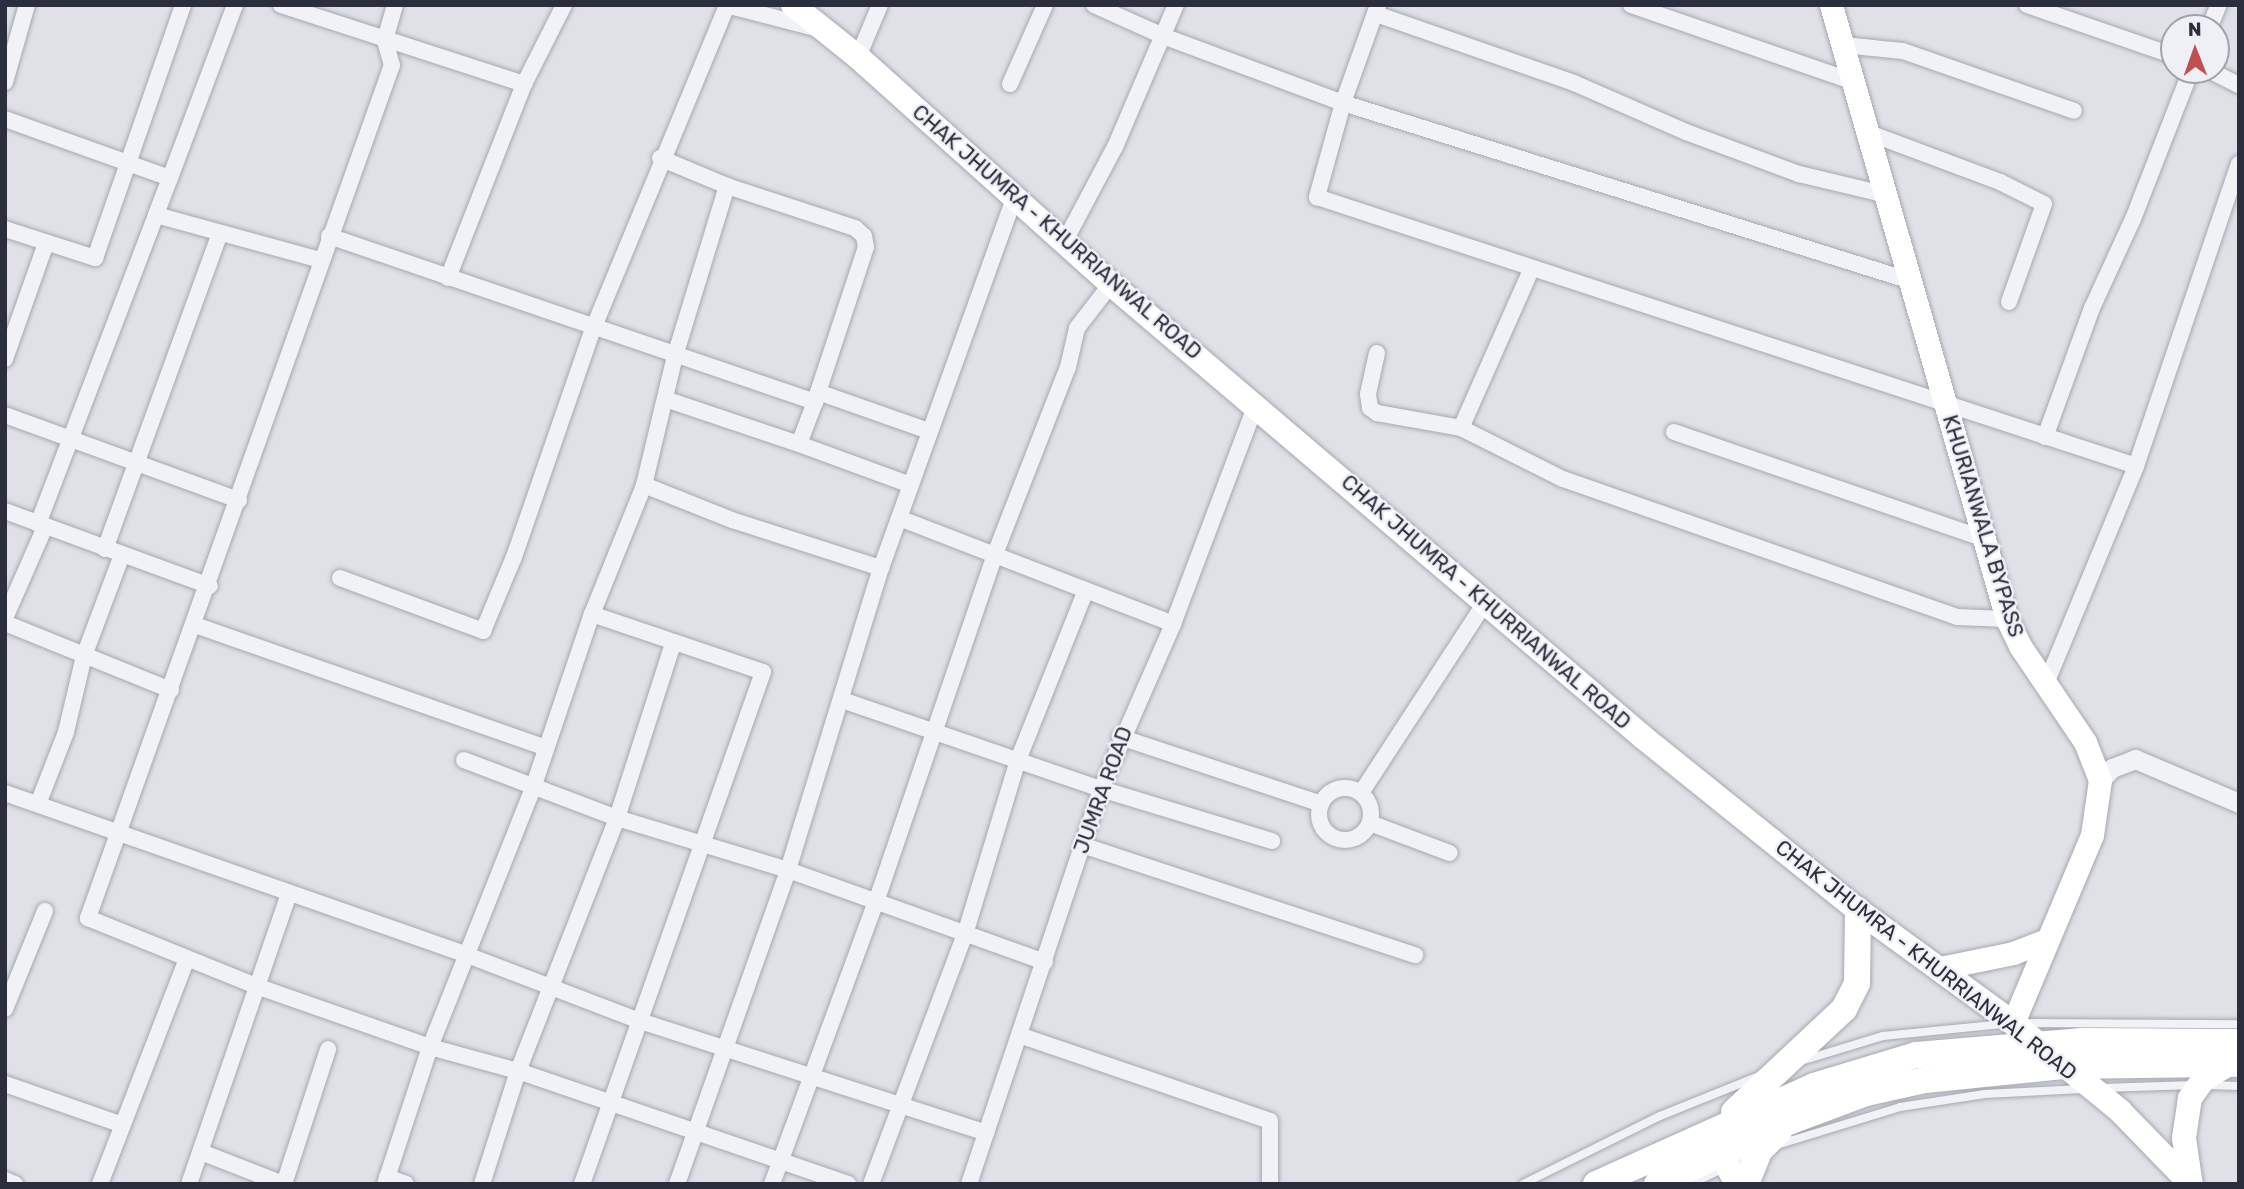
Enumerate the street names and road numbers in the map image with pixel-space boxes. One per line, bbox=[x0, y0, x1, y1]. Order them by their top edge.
street label: CHAK JHUMRA - KHURRIANWAL ROAD bbox=[907, 99, 1207, 365]
street label: KHURIANWALA BYPASS bbox=[1937, 412, 2029, 640]
street label: CHAK JHUMRA - KHURRIANWAL ROAD bbox=[1336, 469, 1636, 735]
street label: JUMRA ROAD bbox=[1068, 723, 1138, 857]
street label: CHAK JHUMRA - KHURRIANWAL ROAD bbox=[1770, 834, 2082, 1086]

